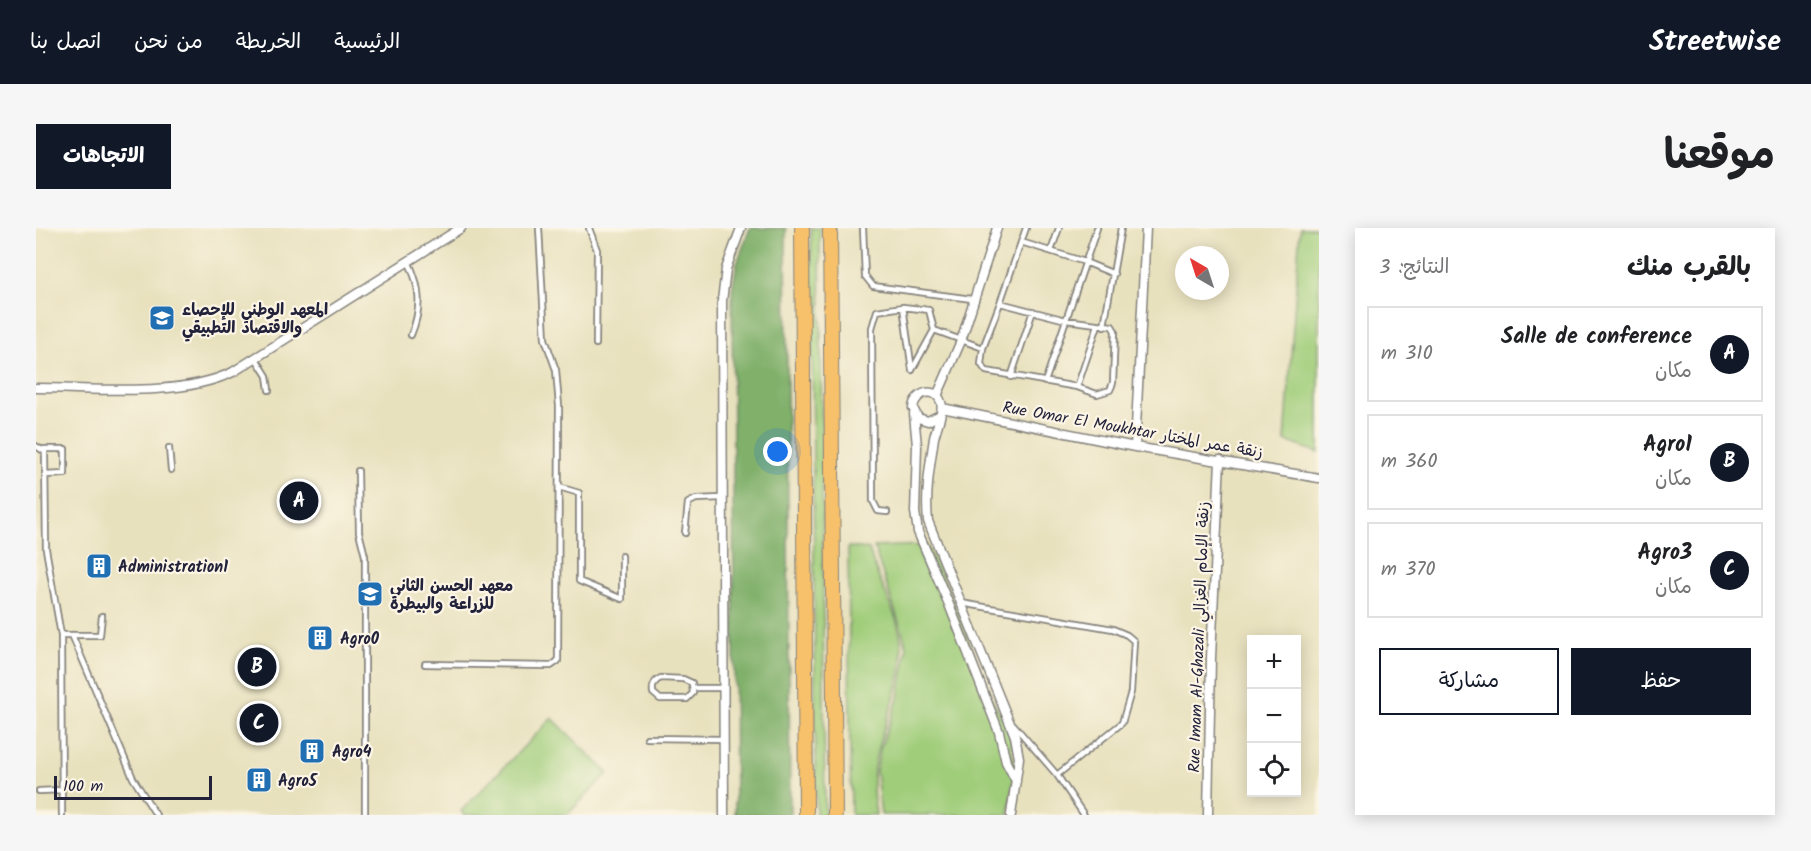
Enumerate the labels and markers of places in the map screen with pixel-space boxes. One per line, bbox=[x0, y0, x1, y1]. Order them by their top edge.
place label: المعهد الوطني للإحصاء والاقتصاد التطبيقي bbox=[182, 298, 328, 342]
school or university icon: المعهد الوطني للإحصاء والاقتصاد التطبيقي bbox=[147, 303, 177, 333]
pin: A bbox=[280, 478, 318, 524]
building icon: Administration1 bbox=[84, 551, 114, 581]
place label: Administration1 bbox=[118, 555, 228, 580]
place label: معهد الحسن الثاني للزراعة والبيطرة bbox=[390, 574, 513, 617]
school or university icon: معهد الحسن الثاني للزراعة والبيطرة bbox=[355, 579, 385, 609]
building icon: Agro0 bbox=[305, 623, 335, 653]
place label: Agro0 bbox=[340, 627, 380, 652]
pin: B bbox=[238, 644, 276, 690]
pin: C bbox=[240, 700, 278, 746]
building icon: Agro4 bbox=[297, 736, 327, 766]
place label: Agro4 bbox=[332, 740, 372, 765]
building icon: Agro5 bbox=[244, 765, 274, 795]
place label: Agro5 bbox=[278, 769, 319, 794]

